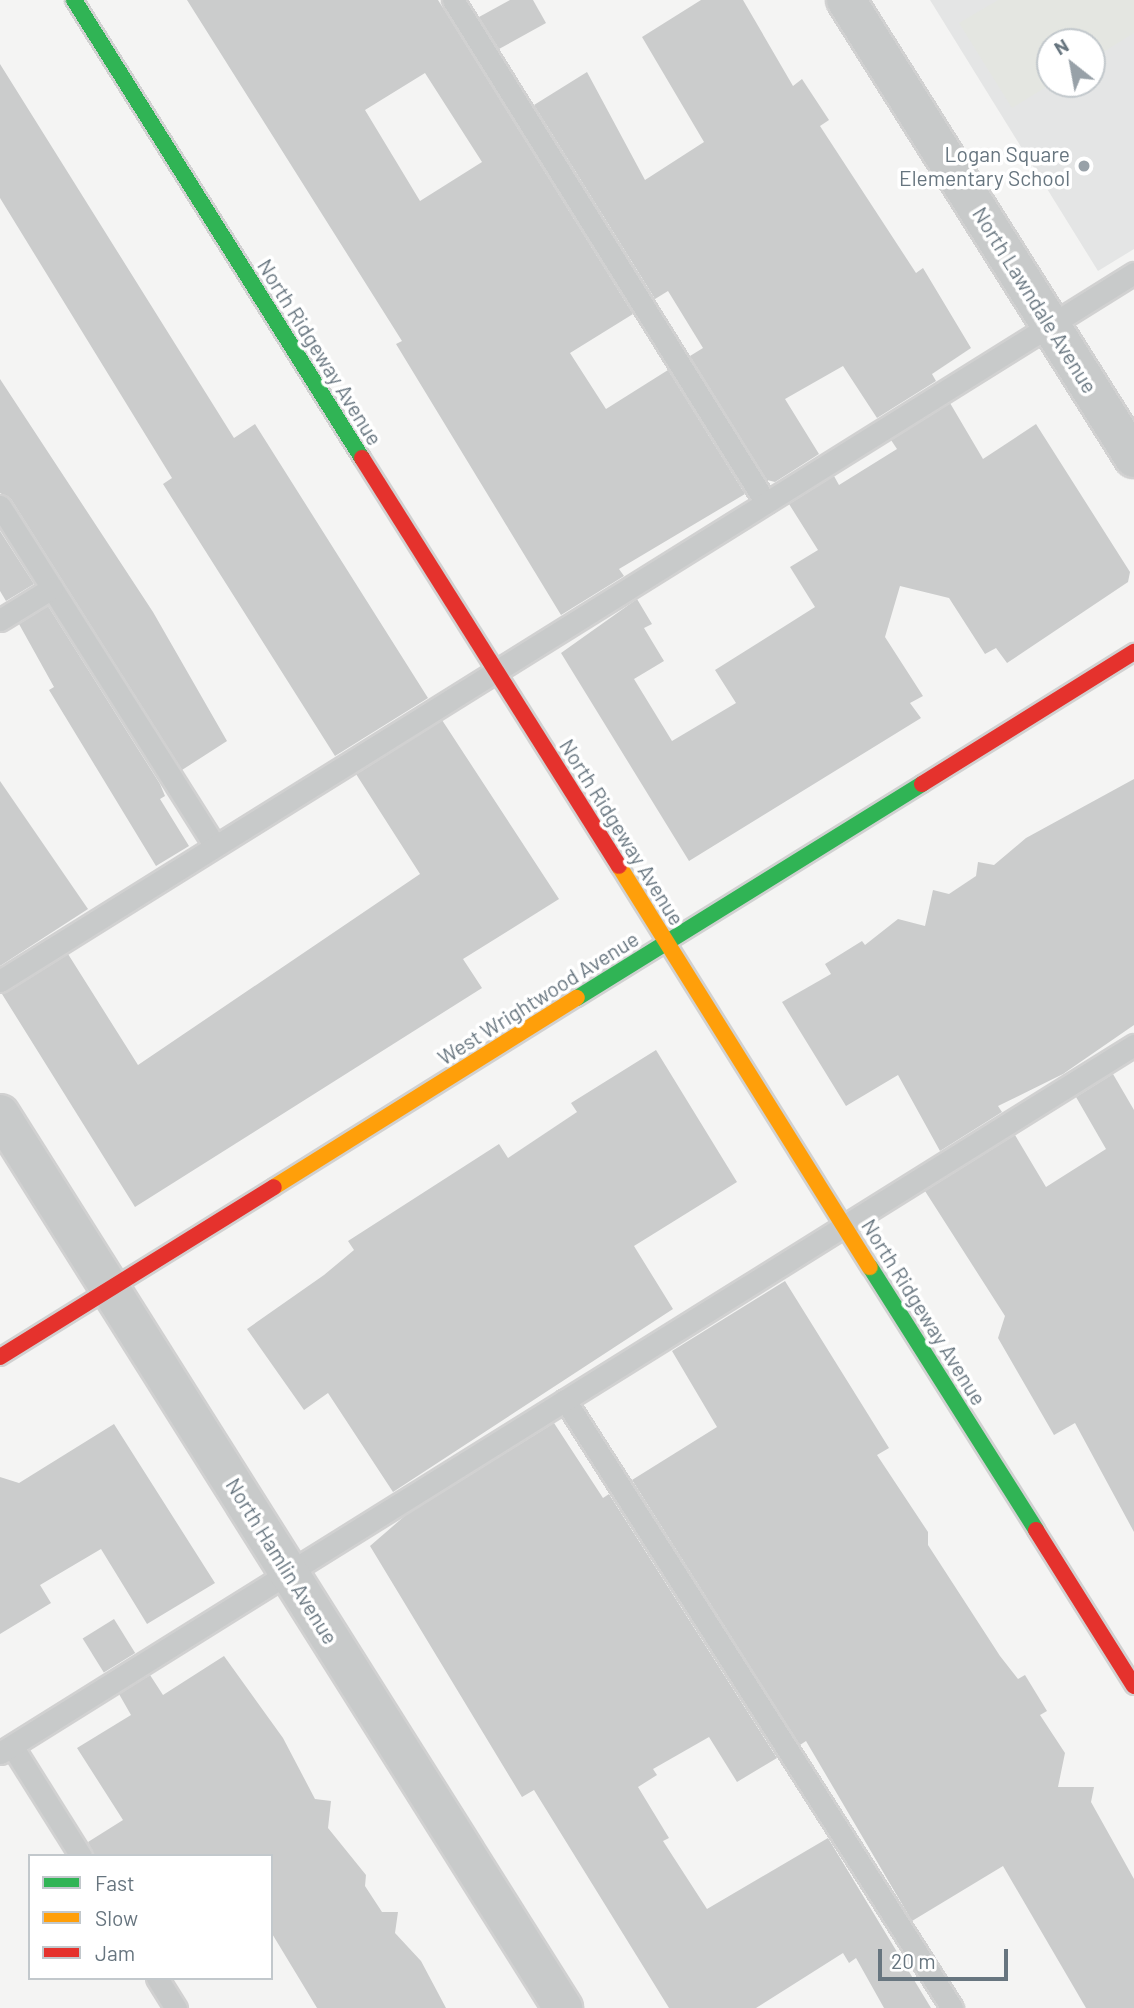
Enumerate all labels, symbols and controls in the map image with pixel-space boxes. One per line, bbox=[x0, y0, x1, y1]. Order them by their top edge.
north arrow bbox=[1036, 28, 1106, 98]
text: N bbox=[1050, 33, 1072, 59]
place label: Logan Square Elementary School bbox=[899, 141, 1070, 191]
marker: Logan Square Elementary School bbox=[1076, 158, 1092, 174]
street label: North Lawndale Avenue bbox=[967, 202, 1103, 398]
street label: North Ridgeway Avenue bbox=[252, 254, 388, 450]
street label: North Ridgeway Avenue bbox=[554, 734, 690, 930]
street label: West Wrightwood Avenue bbox=[433, 926, 643, 1070]
street label: North Ridgeway Avenue bbox=[856, 1214, 992, 1410]
street label: North Hamlin Avenue bbox=[221, 1473, 343, 1649]
legend bbox=[28, 1854, 273, 1980]
text: Fast bbox=[95, 1870, 135, 1895]
text: Slow bbox=[95, 1905, 138, 1930]
scale bar bbox=[882, 1934, 1012, 1978]
text: Jam bbox=[95, 1940, 135, 1965]
text: 20 m bbox=[891, 1948, 936, 1973]

